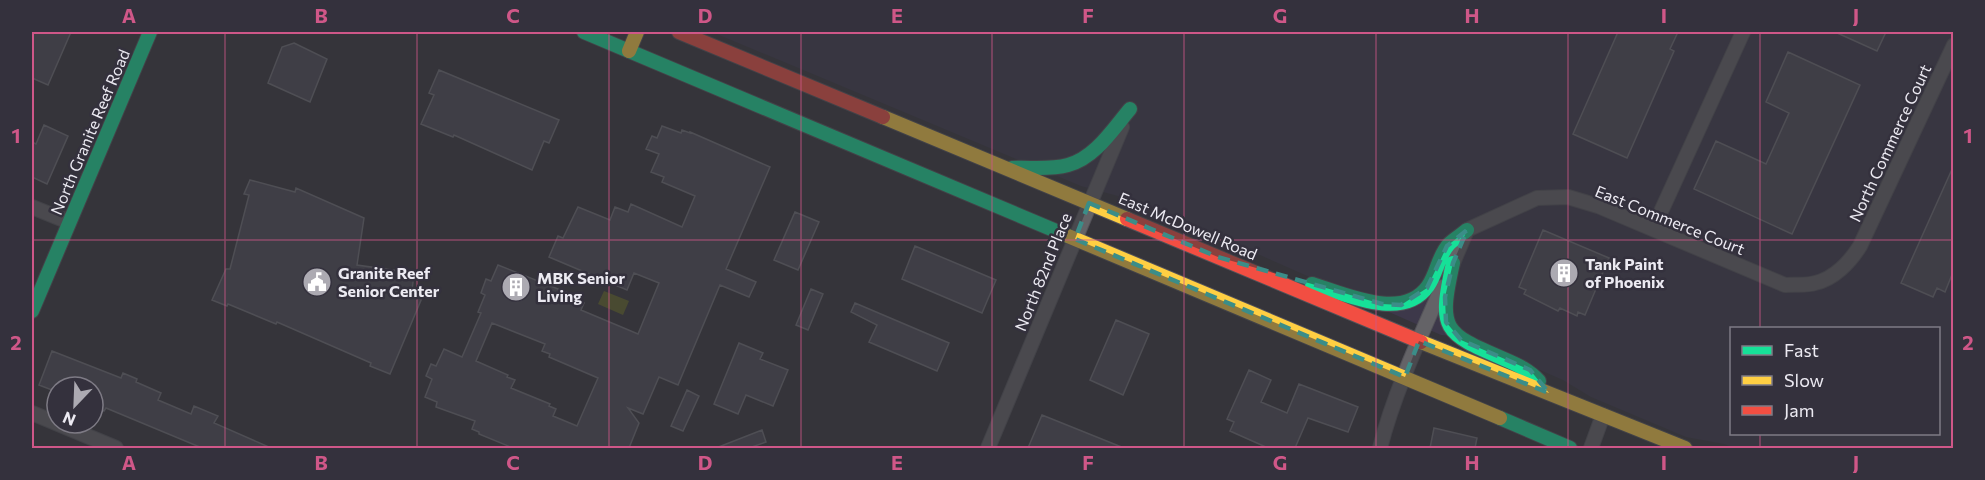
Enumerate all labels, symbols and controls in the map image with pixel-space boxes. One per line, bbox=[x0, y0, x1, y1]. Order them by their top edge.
text: A bbox=[122, 3, 136, 27]
text: B bbox=[314, 3, 328, 27]
text: C bbox=[506, 3, 520, 27]
text: D bbox=[698, 3, 712, 27]
text: E bbox=[891, 3, 903, 27]
text: F bbox=[1082, 3, 1094, 27]
text: G bbox=[1273, 3, 1287, 27]
text: H bbox=[1465, 3, 1480, 27]
text: I bbox=[1661, 3, 1667, 27]
text: J bbox=[1853, 3, 1859, 27]
street label: North Granite Reef Road bbox=[46, 46, 133, 217]
street label: North Commerce Court bbox=[1845, 61, 1935, 225]
text: 1 bbox=[11, 123, 21, 147]
text: 1 bbox=[1963, 123, 1973, 147]
street label: East Commerce Court bbox=[1593, 181, 1748, 258]
street label: East McDowell Road bbox=[1116, 188, 1260, 263]
street label: North 82nd Place bbox=[1010, 210, 1075, 334]
place label: Tank Paint of Phoenix bbox=[1585, 254, 1665, 291]
building icon: Tank Paint of Phoenix bbox=[1548, 257, 1580, 289]
place label: Granite Reef Senior Center bbox=[338, 263, 440, 300]
public building icon: Granite Reef Senior Center bbox=[301, 266, 333, 298]
place label: MBK Senior Living bbox=[537, 268, 626, 305]
building icon: MBK Senior Living bbox=[500, 271, 532, 303]
legend bbox=[1730, 327, 1940, 435]
text: 2 bbox=[10, 330, 22, 354]
text: 2 bbox=[1962, 330, 1974, 354]
text: Fast bbox=[1784, 339, 1819, 361]
text: Slow bbox=[1784, 369, 1824, 391]
north arrow bbox=[45, 375, 105, 435]
text: Jam bbox=[1784, 399, 1814, 421]
text: N bbox=[60, 408, 78, 430]
text: A bbox=[122, 450, 136, 474]
text: B bbox=[314, 450, 328, 474]
text: C bbox=[506, 450, 520, 474]
text: D bbox=[698, 450, 712, 474]
text: E bbox=[891, 450, 903, 474]
text: F bbox=[1082, 450, 1094, 474]
text: G bbox=[1273, 450, 1287, 474]
text: H bbox=[1465, 450, 1480, 474]
text: I bbox=[1661, 450, 1667, 474]
text: J bbox=[1853, 450, 1859, 474]

